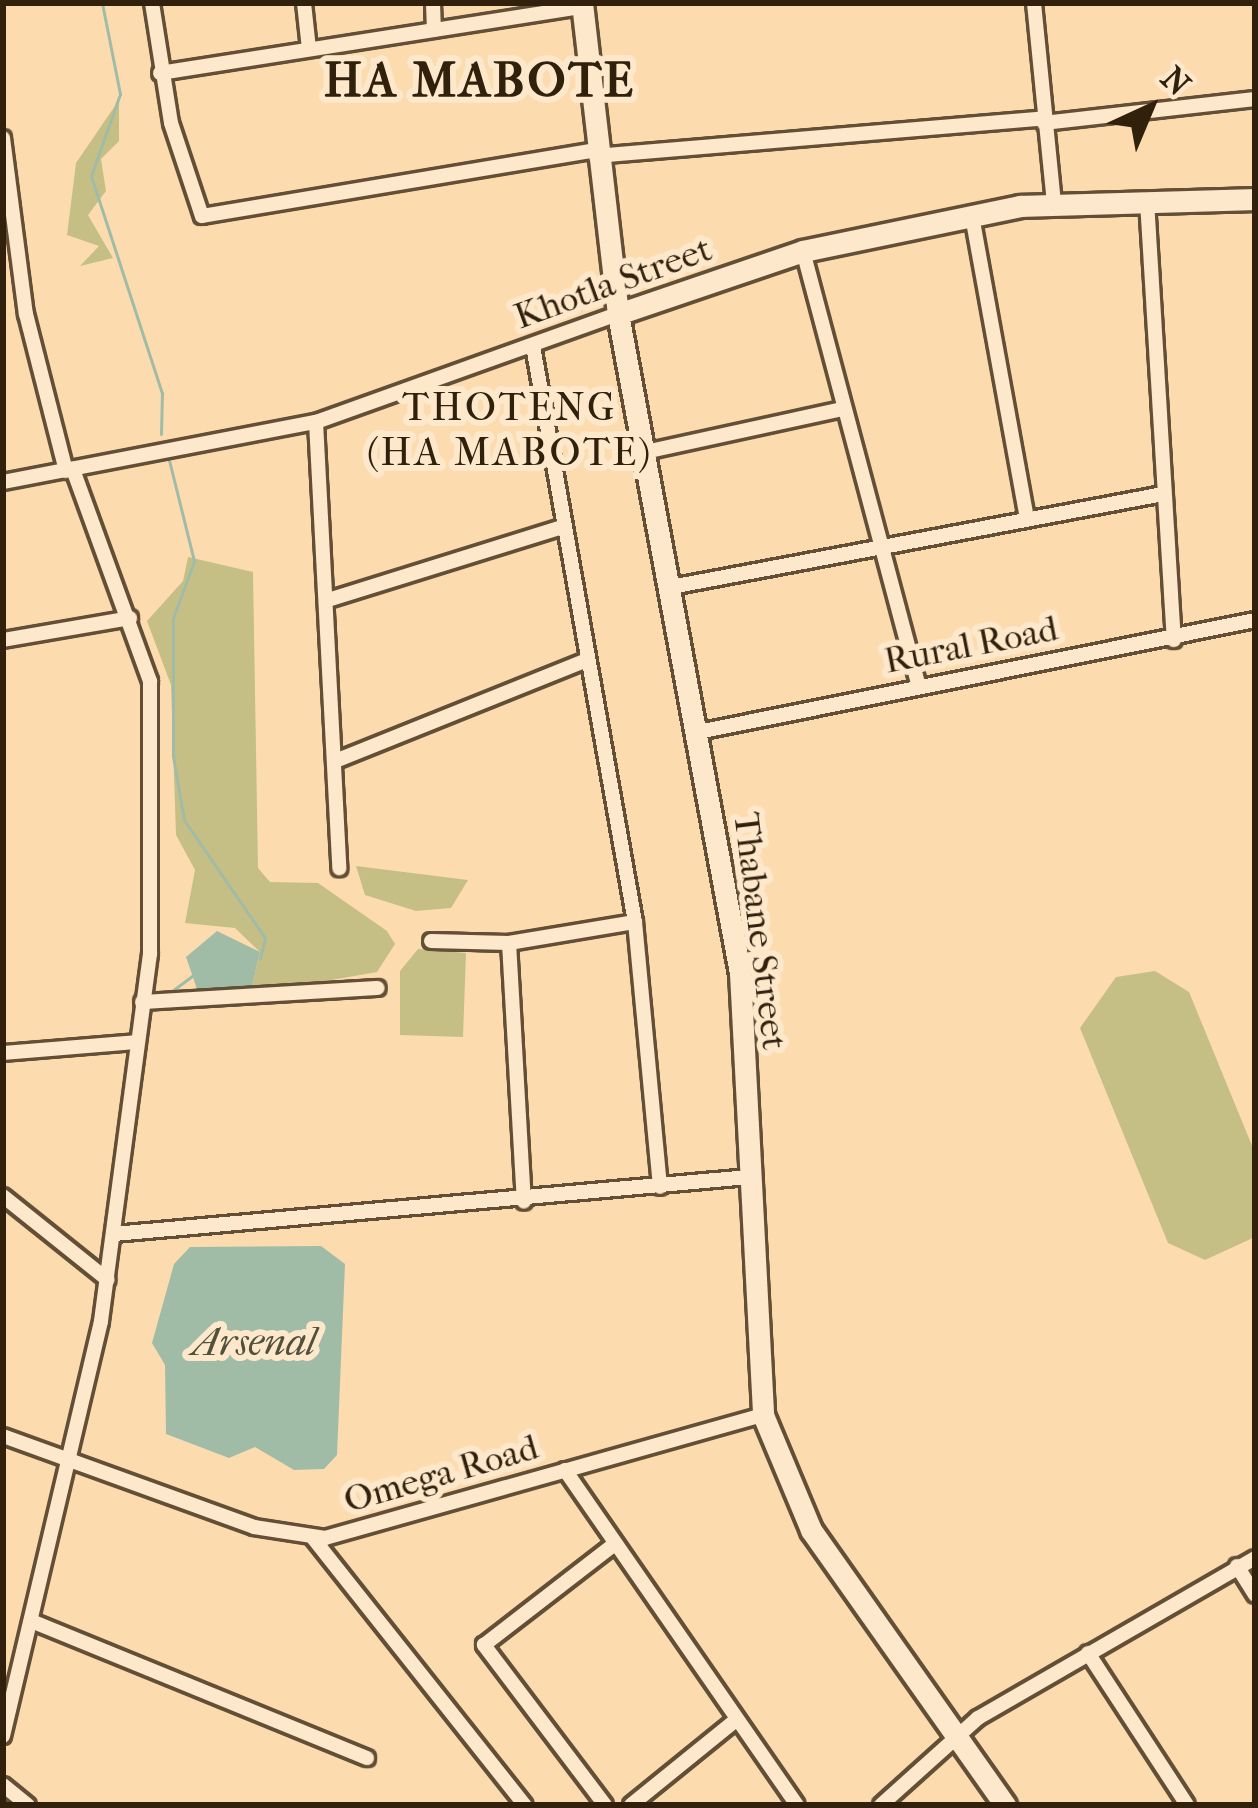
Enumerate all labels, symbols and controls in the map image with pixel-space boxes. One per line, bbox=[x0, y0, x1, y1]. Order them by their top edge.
north arrow bbox=[1090, 48, 1210, 168]
district label: HA MABOTE bbox=[324, 52, 636, 110]
text: N bbox=[1153, 59, 1198, 104]
street label: Khotla Street bbox=[509, 227, 717, 339]
district label: THOTENG (HA MABOTE) bbox=[367, 385, 653, 476]
street label: Rural Road bbox=[881, 607, 1061, 683]
street label: Thabane Street bbox=[724, 810, 796, 1052]
water label: Arsenal bbox=[192, 1319, 316, 1365]
street label: Omega Road bbox=[339, 1426, 543, 1522]

